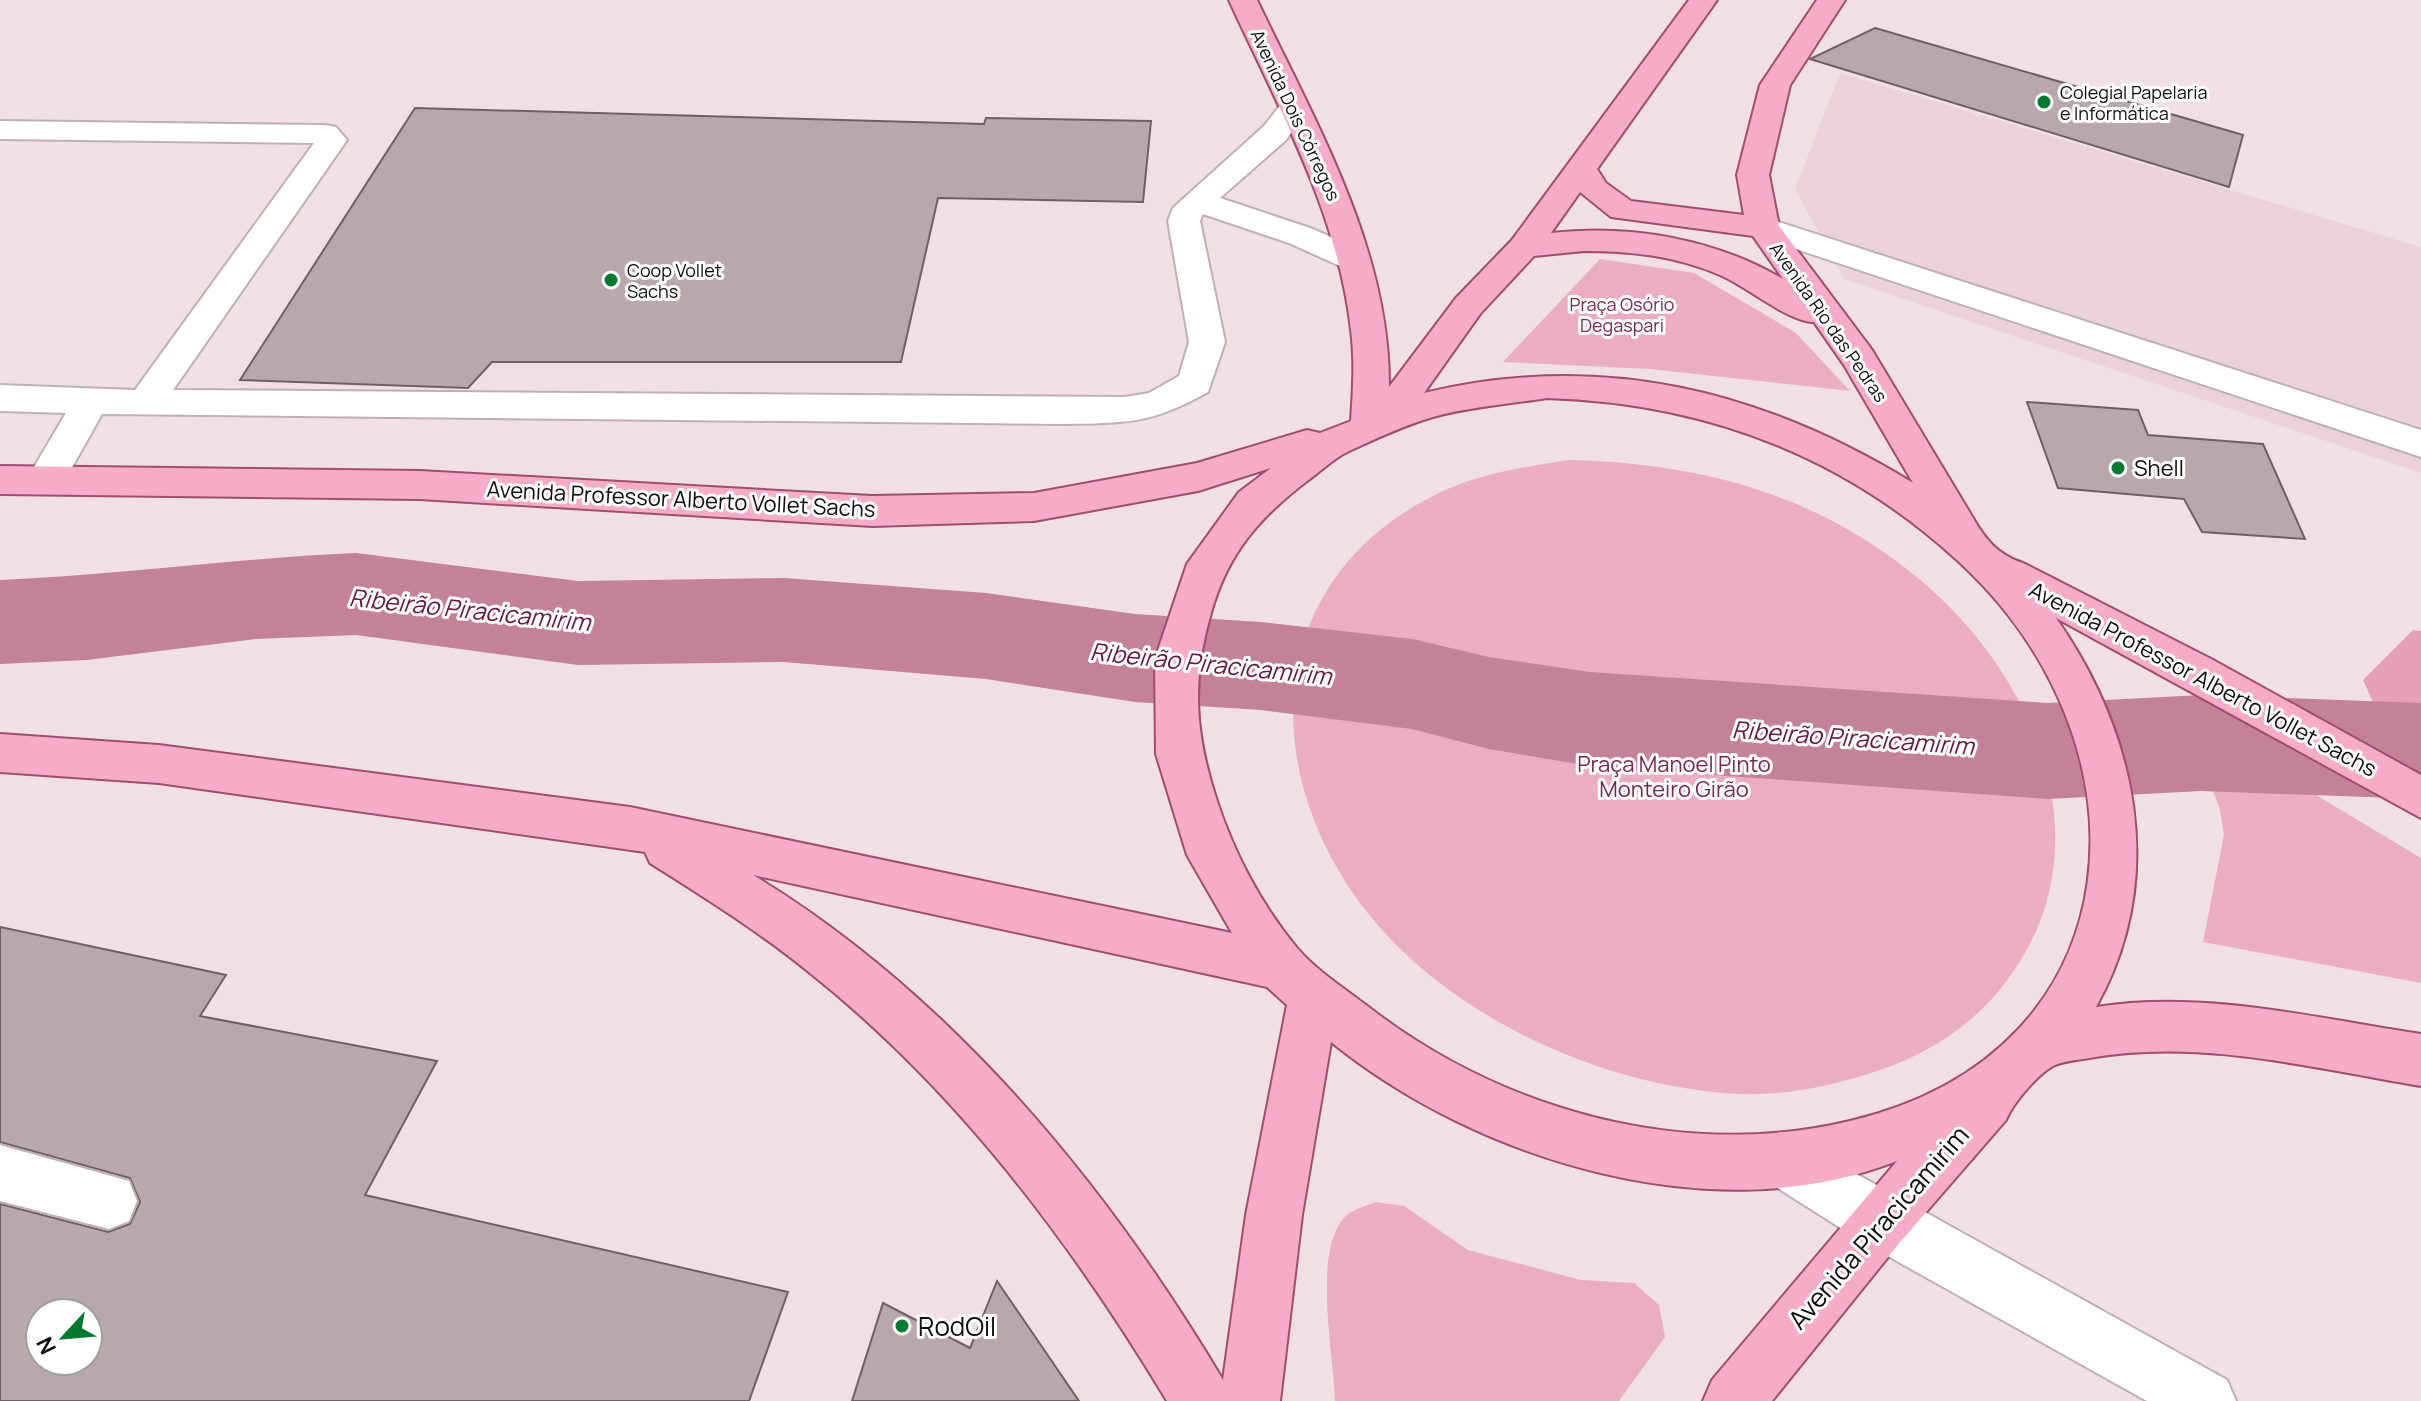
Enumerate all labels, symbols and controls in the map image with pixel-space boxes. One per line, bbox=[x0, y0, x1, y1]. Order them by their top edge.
street label: Avenida Dois Córregos bbox=[1246, 25, 1346, 205]
place label: Colegial Papelaria e Informática bbox=[2060, 80, 2207, 125]
marker: Colegial Papelaria e Informática bbox=[2035, 93, 2053, 111]
street label: Avenida Rio das Pedras bbox=[1765, 237, 1893, 407]
place label: Coop Vollet Sachs bbox=[627, 258, 722, 303]
marker: Coop Vollet Sachs bbox=[602, 271, 620, 289]
park label: Praça Osório Degaspari bbox=[1570, 292, 1674, 337]
place label: Shell bbox=[2134, 453, 2184, 483]
marker: Shell bbox=[2109, 459, 2127, 477]
street label: Avenida Professor Alberto Vollet Sachs bbox=[486, 474, 876, 524]
street label: Avenida Professor Alberto Vollet Sachs bbox=[2024, 574, 2382, 784]
water label: Ribeirão Piracicamirim bbox=[348, 580, 594, 638]
water label: Ribeirão Piracicamirim bbox=[1089, 634, 1335, 692]
water label: Ribeirão Piracicamirim bbox=[1731, 712, 1977, 762]
park label: Praça Manoel Pinto Monteiro Girão bbox=[1577, 749, 1771, 804]
street label: Avenida Piracicamirim bbox=[1779, 1117, 1977, 1337]
north arrow bbox=[24, 1297, 104, 1377]
place label: RodOil bbox=[918, 1308, 996, 1344]
marker: RodOil bbox=[893, 1317, 911, 1335]
text: N bbox=[29, 1332, 63, 1359]

